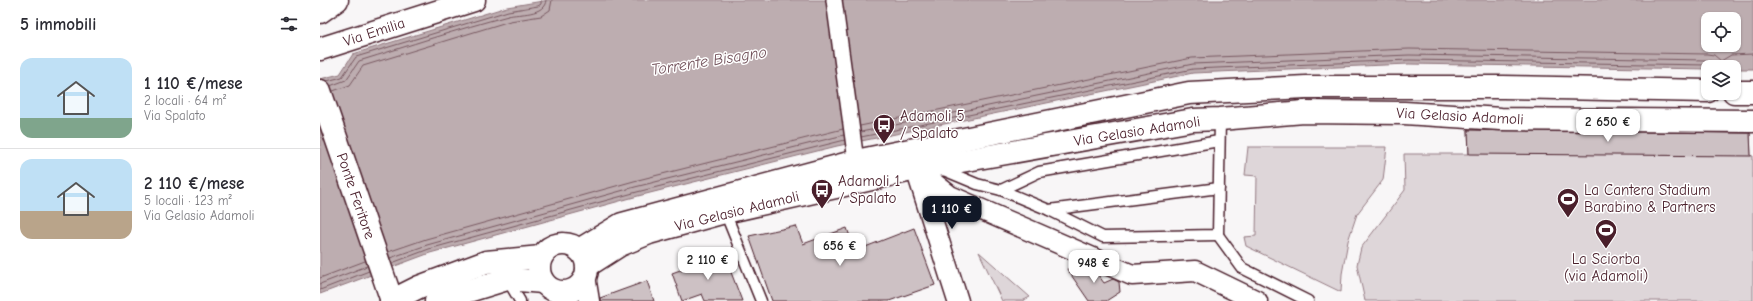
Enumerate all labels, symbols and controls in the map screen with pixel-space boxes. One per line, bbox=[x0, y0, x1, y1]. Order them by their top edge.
map controls bbox=[1701, 12, 1741, 100]
button: locate bbox=[1701, 12, 1741, 52]
icon: filters bbox=[278, 13, 300, 35]
street label: Via Emilia bbox=[341, 14, 407, 50]
text: 5 immobili bbox=[20, 15, 96, 34]
water label: Torrente Bisagno bbox=[650, 43, 768, 79]
button: layers bbox=[1701, 60, 1741, 100]
icon: home bbox=[52, 74, 100, 122]
text: 1 110 €/mese bbox=[144, 74, 242, 93]
text: 2 locali · 64 m² bbox=[144, 93, 226, 108]
street label: Via Gelasio Adamoli bbox=[1396, 104, 1524, 128]
place label: Adamoli 5 / Spalato bbox=[900, 107, 965, 142]
text: Via Spalato bbox=[144, 108, 206, 123]
pin: 2 650 € bbox=[1571, 109, 1645, 143]
bus stop icon: Adamoli 5 / Spalato bbox=[871, 112, 897, 145]
street label: Via Gelasio Adamoli bbox=[1073, 112, 1201, 150]
text: 2 650 € bbox=[1585, 114, 1631, 129]
street label: Ponte Feritore bbox=[333, 151, 379, 242]
place label: Adamoli 1 / Spalato bbox=[838, 172, 900, 207]
text: 2 110 €/mese bbox=[144, 174, 244, 193]
icon: home bbox=[52, 175, 100, 223]
bus stop icon: Adamoli 1 / Spalato bbox=[809, 177, 835, 210]
place label: La Cantera Stadium Barabino & Partners bbox=[1584, 181, 1716, 216]
sports icon: La Cantera Stadium Barabino & Partners bbox=[1555, 186, 1581, 219]
street label: Via Gelasio Adamoli bbox=[673, 187, 801, 235]
text: 5 locali · 123 m² bbox=[144, 193, 232, 208]
pin: 1 110 € bbox=[915, 196, 989, 230]
text: 1 110 € bbox=[932, 201, 972, 216]
text: Via Gelasio Adamoli bbox=[144, 208, 255, 223]
sports icon: La Sciorba (via Adamoli) bbox=[1593, 217, 1619, 250]
pin: 656 € bbox=[812, 233, 868, 267]
text: 656 € bbox=[823, 238, 857, 253]
pin: 2 110 € bbox=[671, 247, 745, 281]
pin: 948 € bbox=[1066, 250, 1122, 284]
place label: La Sciorba (via Adamoli) bbox=[1564, 250, 1648, 285]
text: 2 110 € bbox=[687, 252, 729, 267]
text: 948 € bbox=[1077, 255, 1111, 270]

